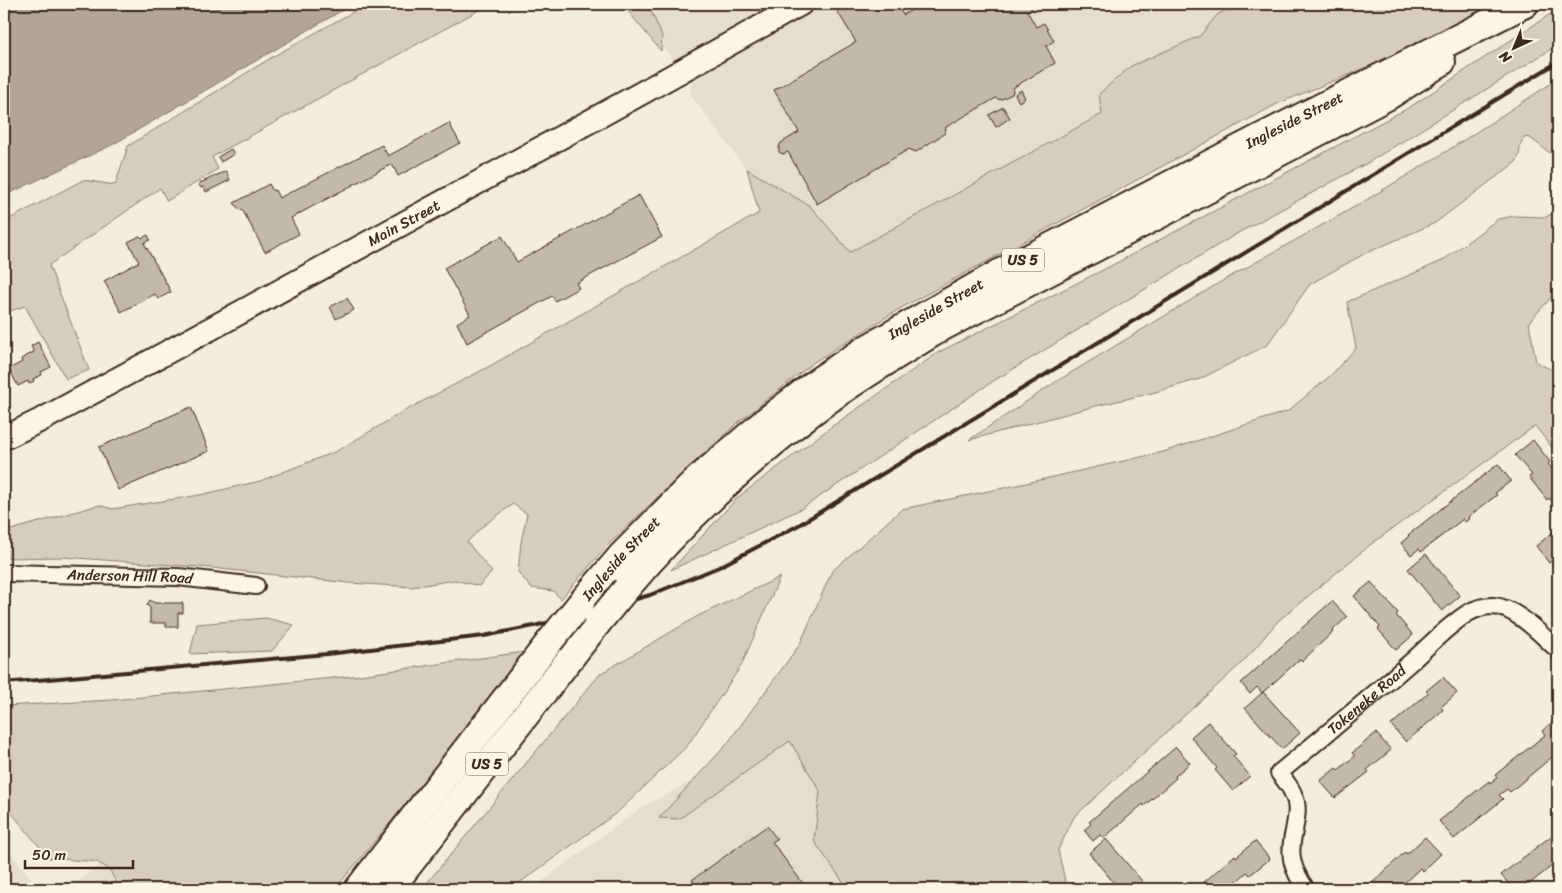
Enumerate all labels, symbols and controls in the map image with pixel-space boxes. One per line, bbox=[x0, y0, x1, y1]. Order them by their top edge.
north arrow bbox=[1490, 22, 1540, 72]
text: N bbox=[1493, 44, 1518, 70]
street label: Ingleside Street bbox=[1240, 84, 1348, 157]
street label: Main Street bbox=[363, 192, 445, 254]
road number: US 5 bbox=[1002, 248, 1044, 272]
street label: Ingleside Street bbox=[882, 271, 989, 347]
street label: Ingleside Street bbox=[575, 510, 667, 607]
street label: Anderson Hill Road bbox=[66, 561, 195, 592]
street label: Tokeneke Road bbox=[1321, 658, 1413, 741]
road number: US 5 bbox=[466, 752, 508, 776]
scale bar bbox=[25, 838, 132, 870]
text: 50 m bbox=[32, 842, 67, 868]

